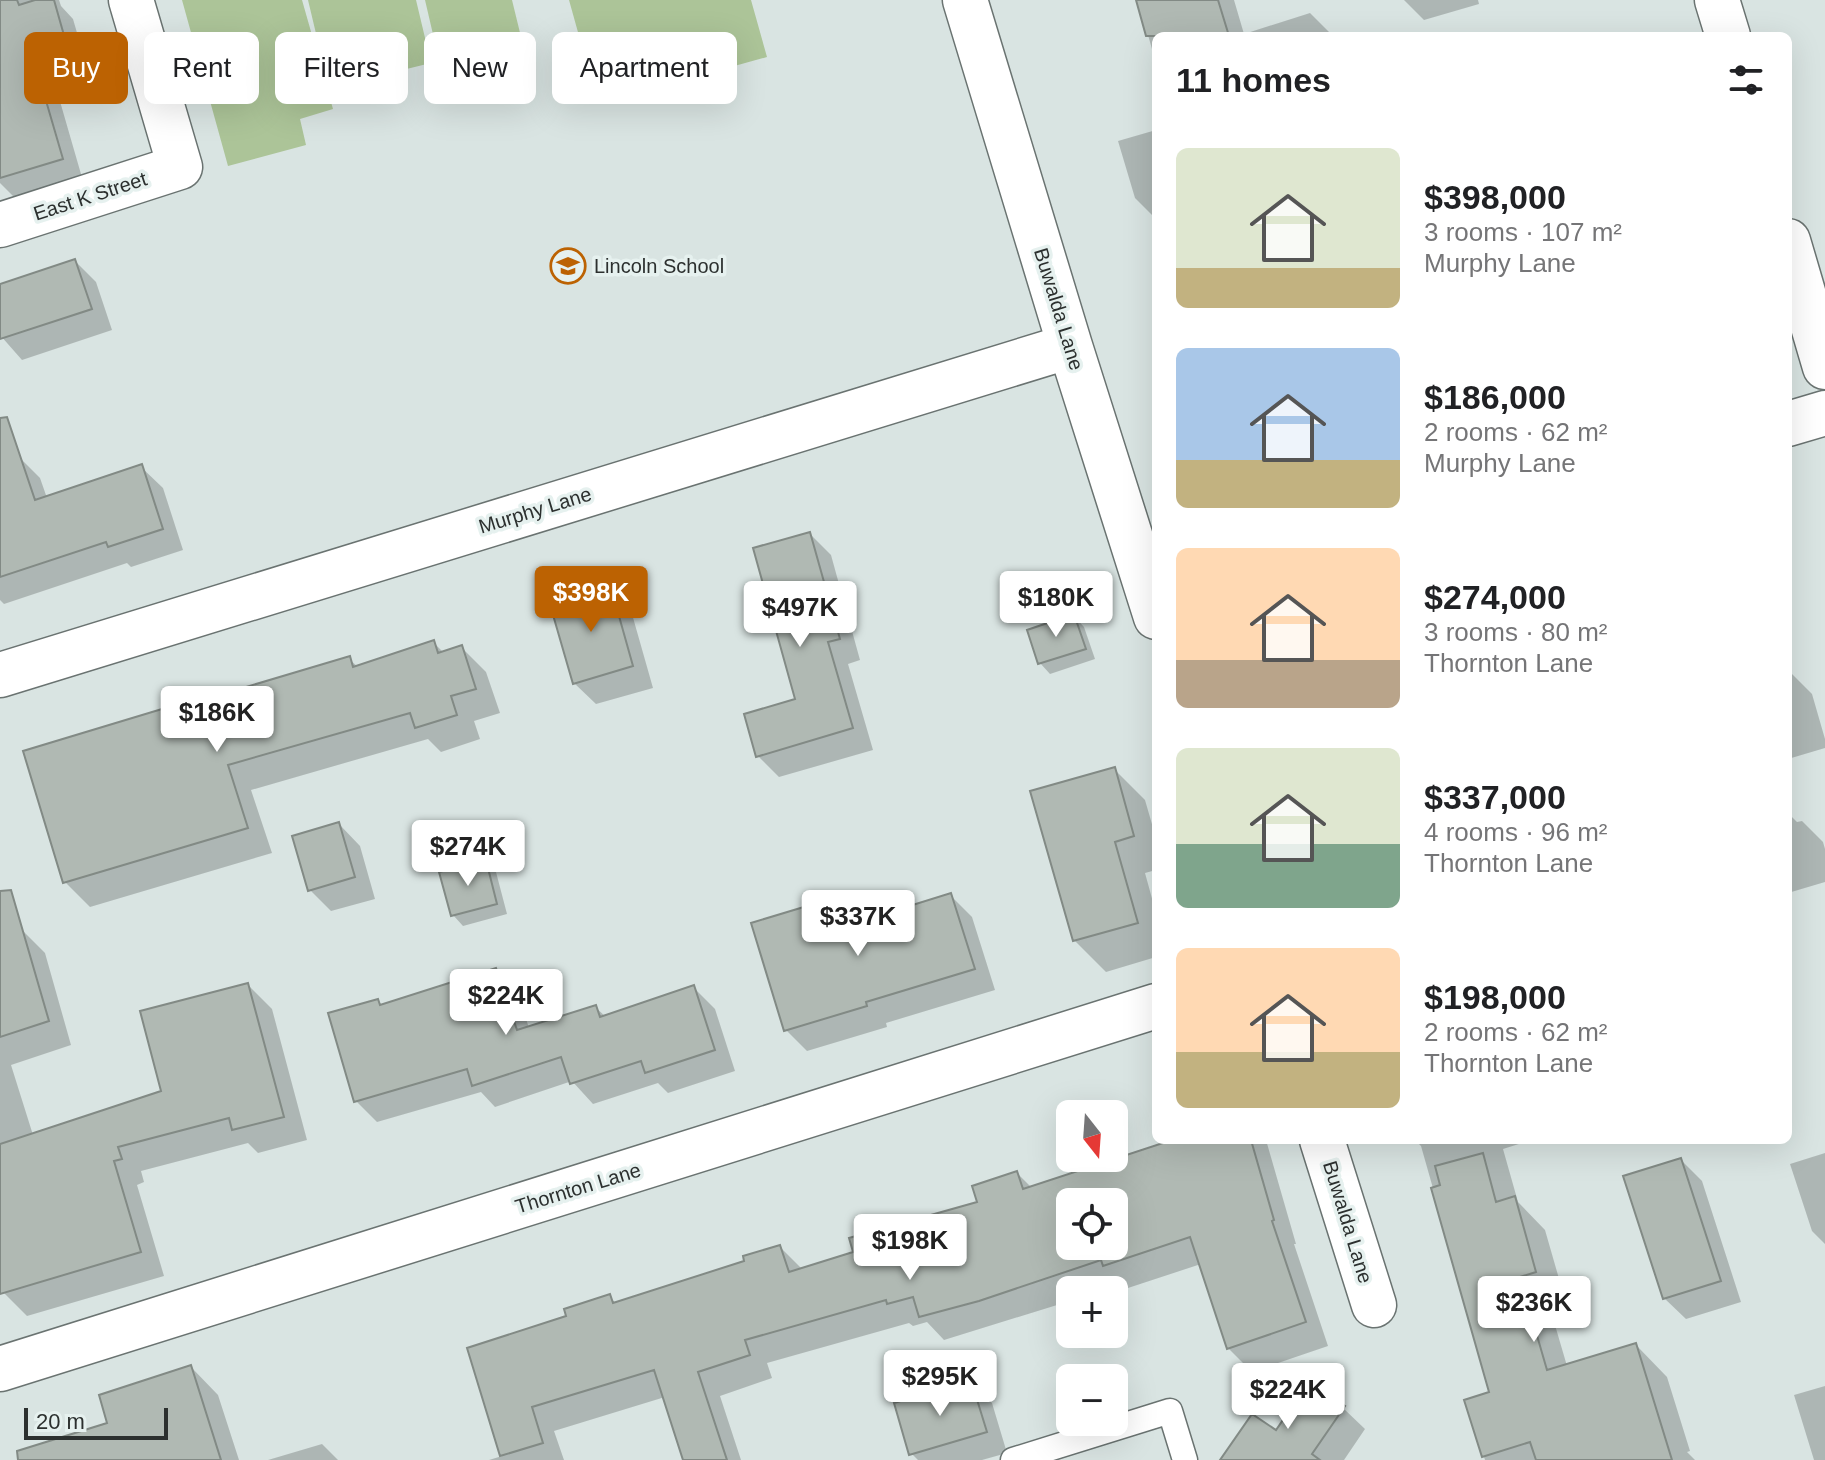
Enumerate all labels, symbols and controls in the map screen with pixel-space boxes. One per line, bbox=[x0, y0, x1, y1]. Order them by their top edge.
chip: Buy bbox=[24, 32, 128, 104]
chip: Rent bbox=[144, 32, 259, 104]
chip: Filters bbox=[275, 32, 408, 104]
chip: New bbox=[424, 32, 536, 104]
chip: Apartment bbox=[552, 32, 737, 104]
icon: filters bbox=[1724, 58, 1768, 102]
text: 11 homes bbox=[1176, 61, 1331, 99]
street label: East K Street bbox=[31, 167, 150, 225]
text: $398,000 bbox=[1424, 178, 1566, 216]
icon: home bbox=[1240, 180, 1336, 276]
text: 3 rooms · 107 m² bbox=[1424, 217, 1622, 247]
street label: Buwalda Lane bbox=[1030, 245, 1088, 373]
school or university icon: Lincoln School bbox=[549, 247, 587, 285]
text: Murphy Lane bbox=[1424, 248, 1576, 278]
place label: Lincoln School bbox=[594, 255, 724, 277]
text: $186,000 bbox=[1424, 378, 1566, 416]
icon: home bbox=[1240, 380, 1336, 476]
text: 2 rooms · 62 m² bbox=[1424, 417, 1608, 447]
text: Murphy Lane bbox=[1424, 448, 1576, 478]
street label: Murphy Lane bbox=[476, 482, 594, 538]
pin: $398K bbox=[535, 566, 647, 634]
pin: $180K bbox=[1000, 571, 1112, 639]
text: $398K bbox=[553, 577, 629, 607]
text: $274,000 bbox=[1424, 578, 1566, 616]
icon: home bbox=[1240, 580, 1336, 676]
pin: $497K bbox=[744, 581, 856, 649]
text: $180K bbox=[1018, 582, 1094, 612]
text: $497K bbox=[762, 592, 838, 622]
text: 3 rooms · 80 m² bbox=[1424, 617, 1608, 647]
text: Thornton Lane bbox=[1424, 648, 1593, 678]
pin: $186K bbox=[161, 686, 273, 754]
text: $186K bbox=[179, 697, 255, 727]
text: $337,000 bbox=[1424, 778, 1566, 816]
icon: home bbox=[1240, 780, 1336, 876]
text: 4 rooms · 96 m² bbox=[1424, 817, 1608, 847]
pin: $274K bbox=[412, 820, 524, 888]
text: $274K bbox=[430, 831, 506, 861]
text: Thornton Lane bbox=[1424, 848, 1593, 878]
pin: $337K bbox=[802, 890, 914, 958]
text: $337K bbox=[820, 901, 896, 931]
pin: $224K bbox=[450, 969, 562, 1037]
text: $198,000 bbox=[1424, 978, 1566, 1016]
text: $224K bbox=[468, 980, 544, 1010]
icon: home bbox=[1240, 980, 1336, 1076]
text: 2 rooms · 62 m² bbox=[1424, 1017, 1608, 1047]
text: Thornton Lane bbox=[1424, 1048, 1593, 1078]
north arrow bbox=[1056, 1100, 1128, 1172]
map controls bbox=[1056, 1100, 1128, 1436]
street label: Thornton Lane bbox=[513, 1158, 643, 1218]
street label: Buwalda Lane bbox=[1319, 1158, 1377, 1286]
button: locate bbox=[1056, 1188, 1128, 1260]
pin: $198K bbox=[854, 1214, 966, 1282]
text: $198K bbox=[872, 1225, 948, 1255]
button: + bbox=[1056, 1276, 1128, 1348]
pin: $236K bbox=[1478, 1276, 1590, 1344]
text: $236K bbox=[1496, 1287, 1572, 1317]
pin: $295K bbox=[884, 1350, 996, 1418]
text: $295K bbox=[902, 1361, 978, 1391]
pin: $224K bbox=[1232, 1363, 1344, 1431]
button: − bbox=[1056, 1364, 1128, 1436]
text: $224K bbox=[1250, 1374, 1326, 1404]
scale bar bbox=[24, 1404, 168, 1440]
text: 20 m bbox=[36, 1409, 85, 1434]

